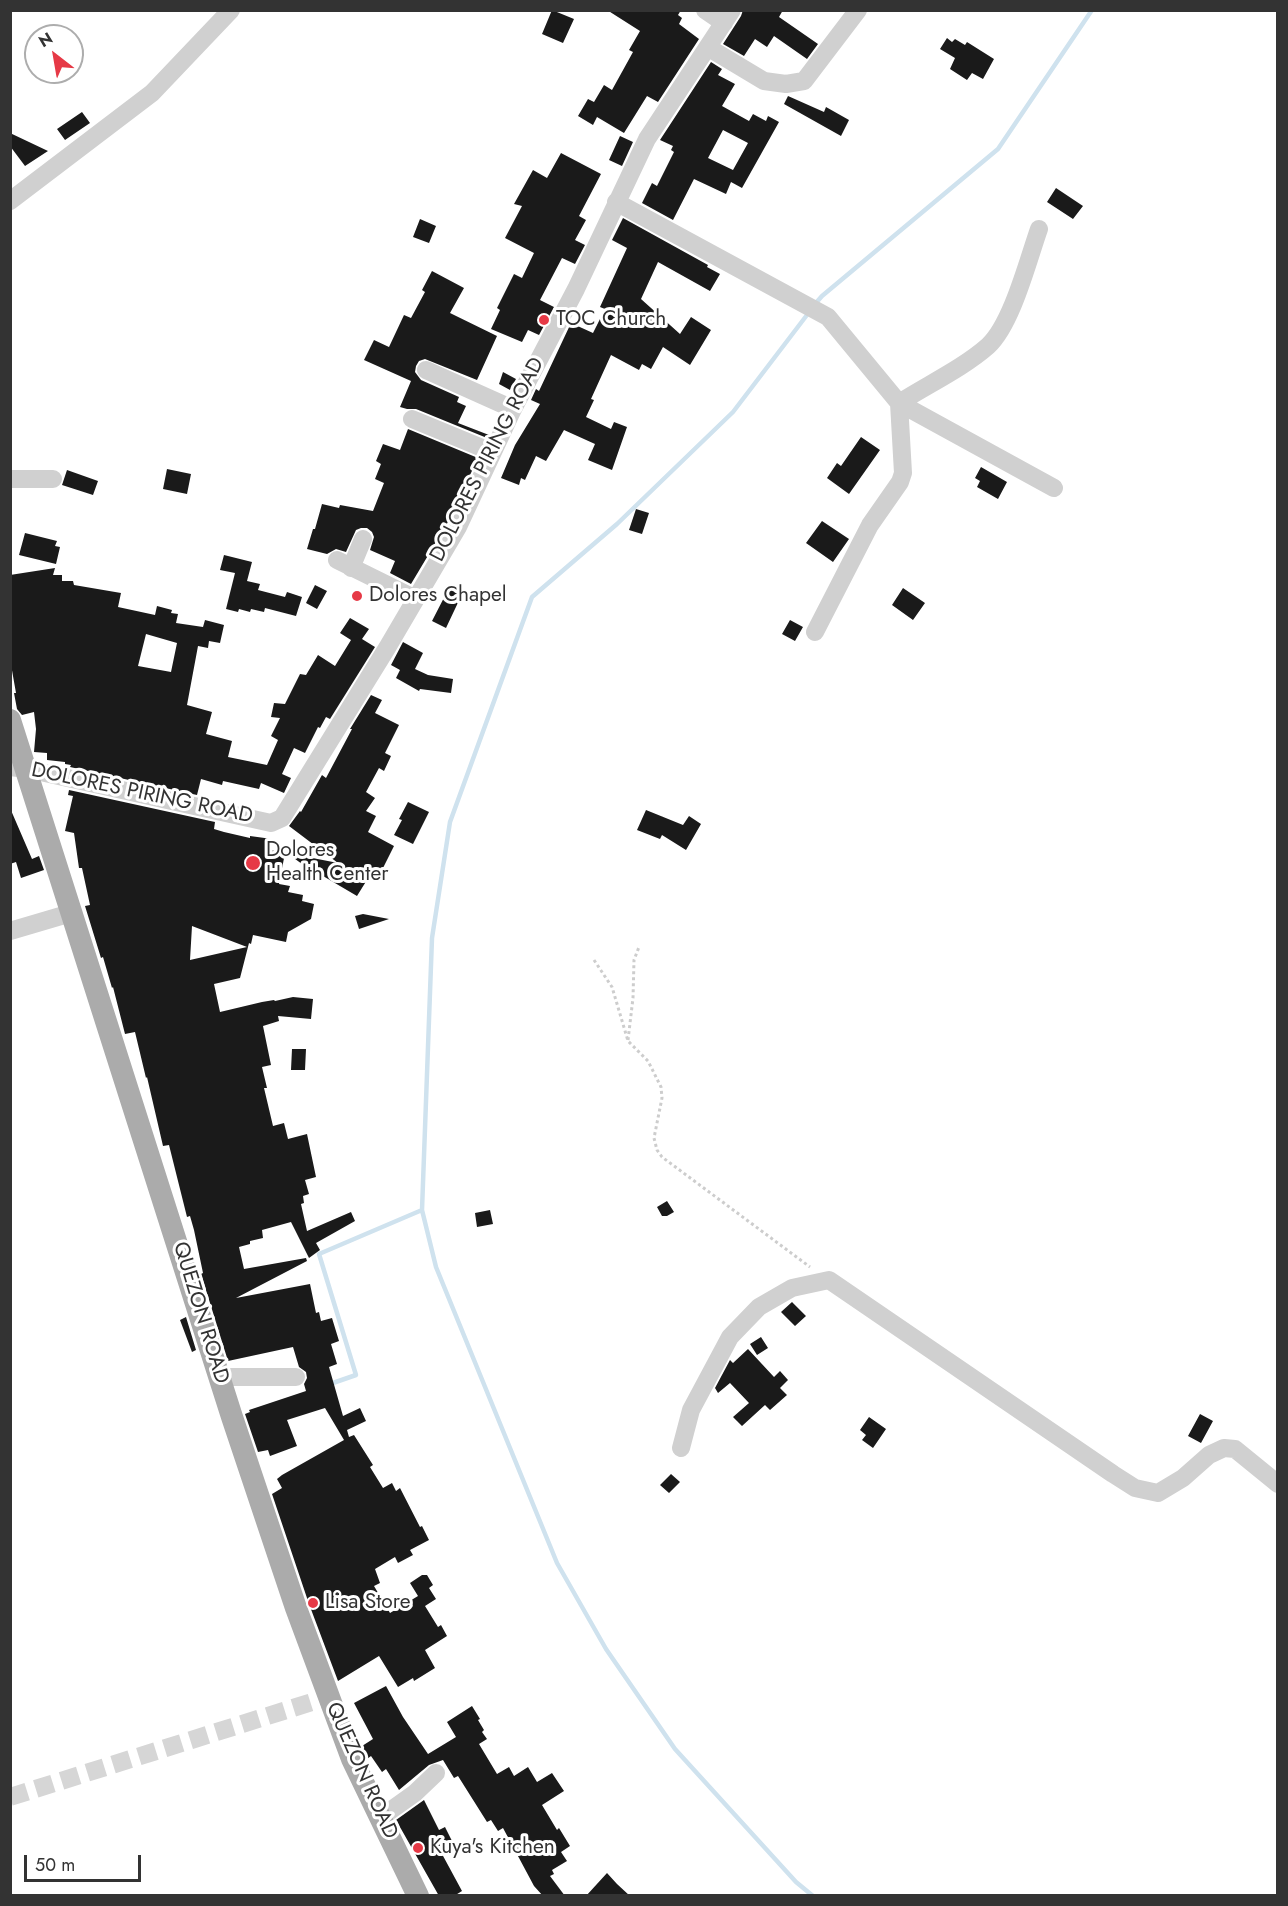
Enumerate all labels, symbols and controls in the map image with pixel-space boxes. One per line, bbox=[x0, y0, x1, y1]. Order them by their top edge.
north arrow bbox=[24, 24, 84, 84]
text: N bbox=[34, 27, 57, 53]
place label: TOC Church bbox=[556, 307, 666, 333]
marker: TOC Church bbox=[537, 313, 551, 327]
street label: DOLORES PIRING ROAD bbox=[426, 354, 550, 566]
place label: Dolores Chapel bbox=[369, 583, 507, 609]
marker: Dolores Chapel bbox=[350, 589, 364, 603]
street label: DOLORES PIRING ROAD bbox=[29, 758, 255, 830]
place label: Dolores Health Center bbox=[266, 838, 388, 888]
marker: Dolores Health Center bbox=[244, 854, 262, 872]
street label: QUEZON ROAD bbox=[167, 1239, 233, 1387]
place label: Lisa Store bbox=[325, 1590, 410, 1616]
marker: Lisa Store bbox=[306, 1596, 320, 1610]
street label: QUEZON ROAD bbox=[320, 1699, 402, 1843]
place label: Kuya's Kitchen bbox=[430, 1835, 555, 1861]
marker: Kuya's Kitchen bbox=[411, 1841, 425, 1855]
scale bar bbox=[27, 1843, 144, 1881]
text: 50 m bbox=[35, 1852, 75, 1878]

